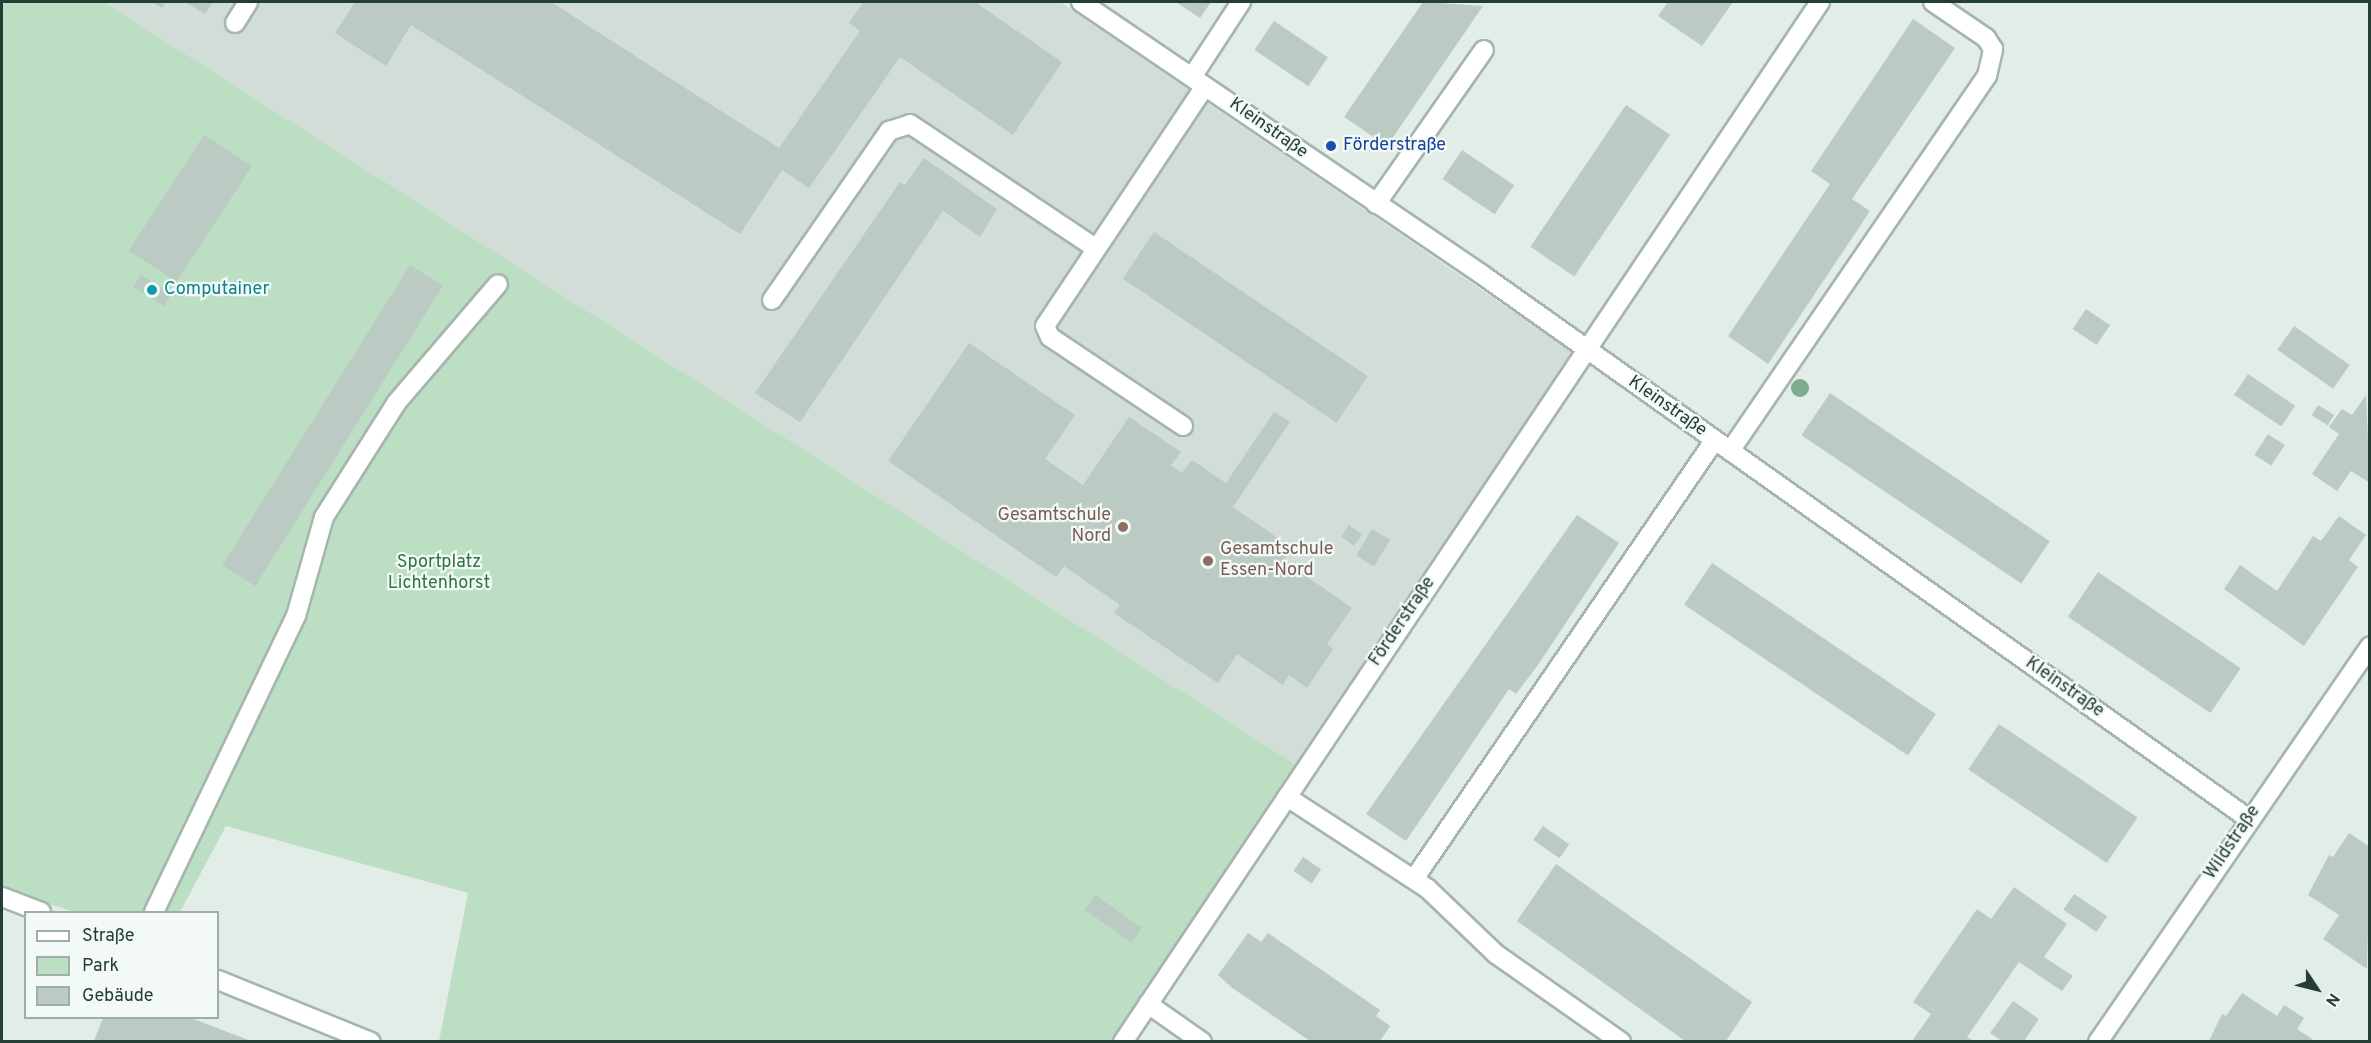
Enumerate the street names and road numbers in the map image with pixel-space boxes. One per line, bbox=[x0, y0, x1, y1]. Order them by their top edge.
street label: Kleinstraße bbox=[1225, 94, 1311, 164]
street label: Kleinstraße bbox=[1624, 372, 1710, 442]
street label: Förderstraße bbox=[1365, 573, 1441, 671]
street label: Kleinstraße bbox=[2021, 653, 2107, 723]
street label: Wildstraße bbox=[2200, 802, 2266, 884]

